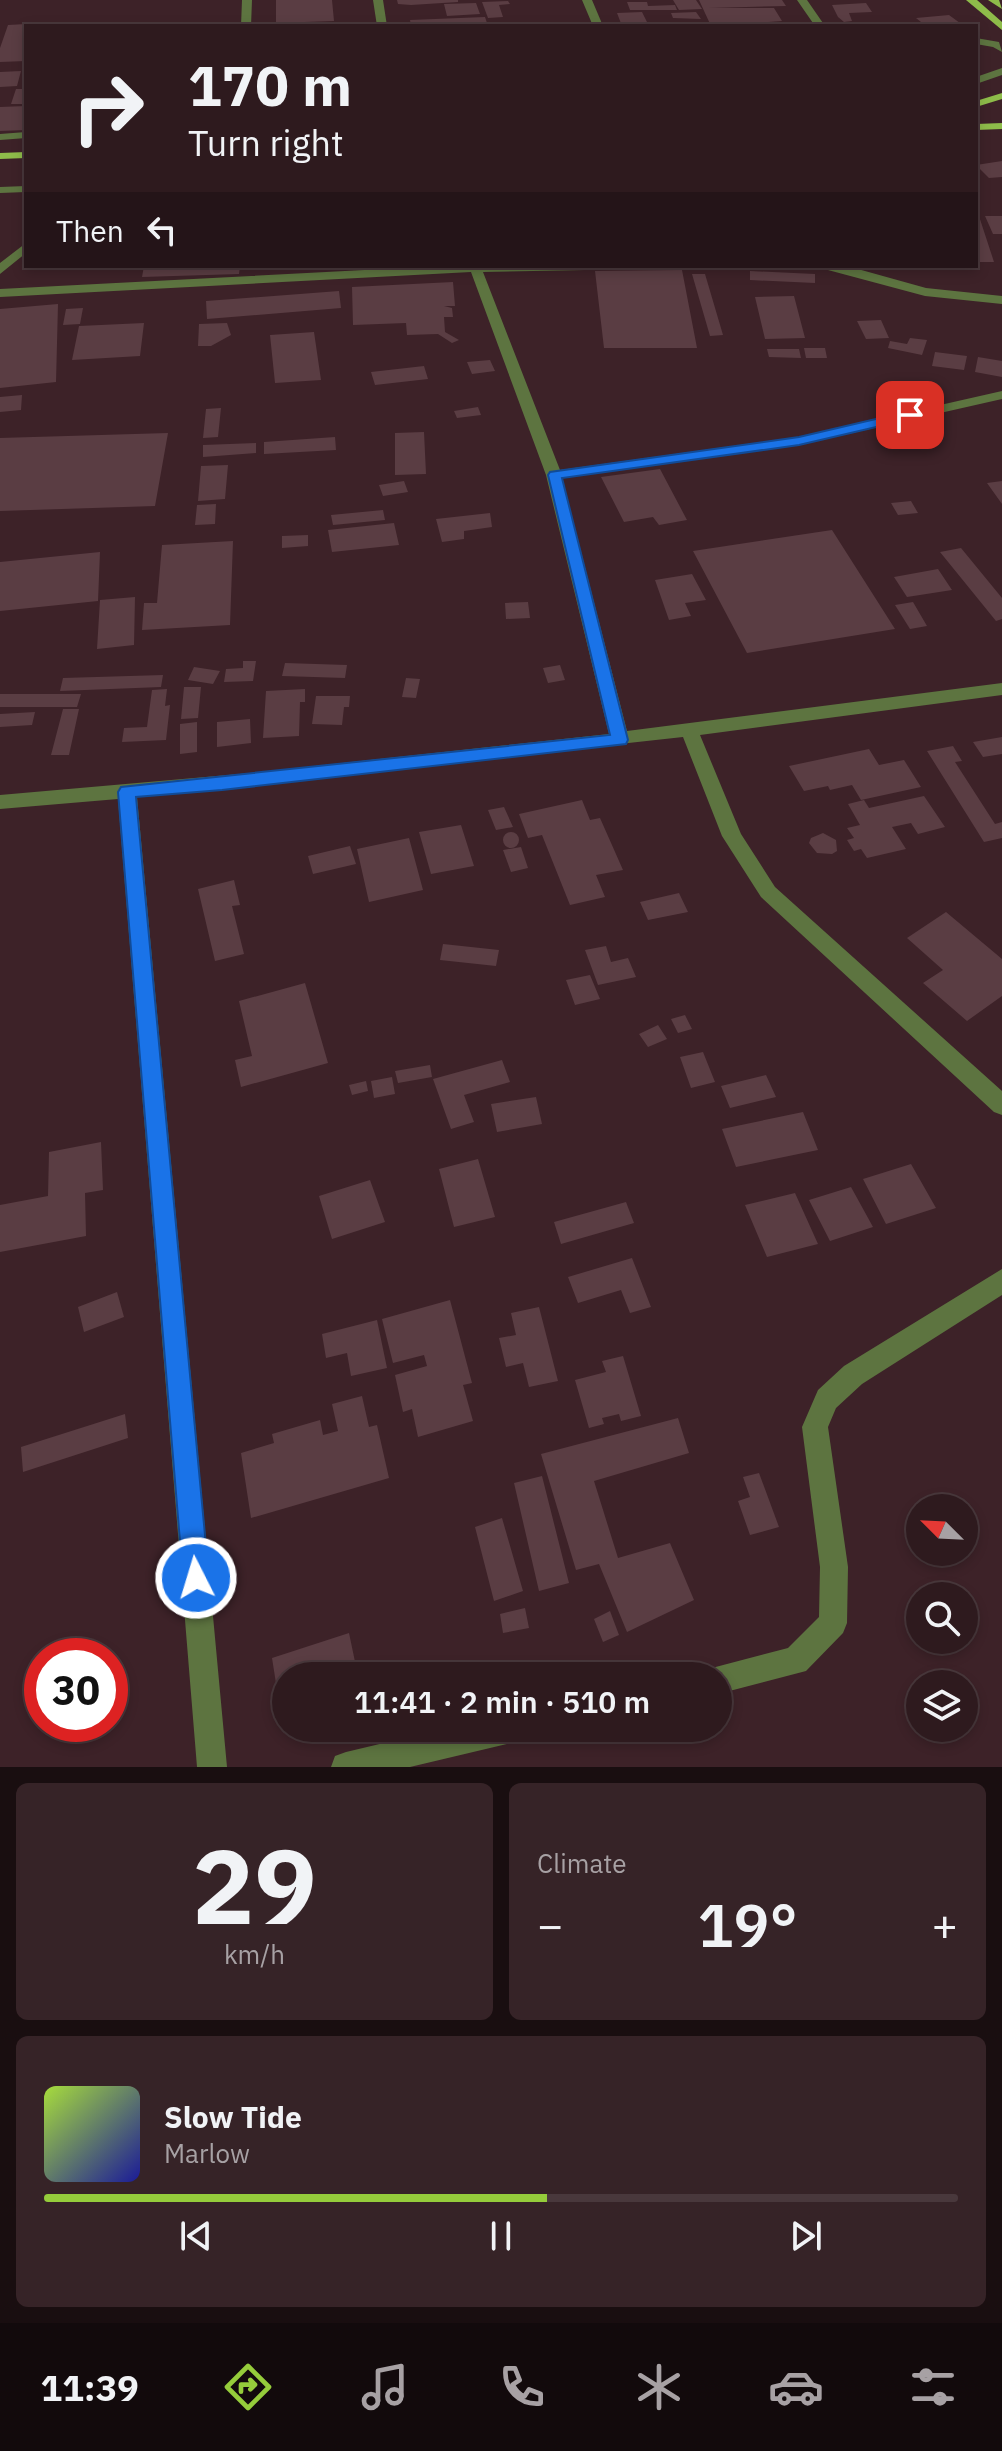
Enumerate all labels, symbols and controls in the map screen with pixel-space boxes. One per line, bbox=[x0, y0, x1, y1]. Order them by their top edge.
text: 170 m bbox=[188, 49, 352, 121]
icon: right bbox=[56, 56, 160, 160]
text: Turn right bbox=[188, 119, 344, 166]
icon: left bbox=[140, 208, 184, 252]
text: Then bbox=[56, 211, 124, 250]
pin bbox=[876, 381, 944, 449]
icon: arrive bbox=[888, 393, 932, 437]
north arrow bbox=[906, 1494, 978, 1566]
map controls bbox=[906, 1494, 978, 1742]
position arrow bbox=[154, 1536, 238, 1620]
button: search bbox=[906, 1582, 978, 1654]
speed limit sign: 30 bbox=[24, 1638, 128, 1742]
button: layers bbox=[906, 1670, 978, 1742]
text: 11:41 · 2 min · 510 m bbox=[354, 1682, 650, 1721]
text: 29 bbox=[192, 1817, 317, 1953]
text: Climate bbox=[537, 1846, 627, 1880]
text: 19° bbox=[697, 1885, 798, 1964]
text: − bbox=[537, 1896, 563, 1953]
text: + bbox=[932, 1896, 958, 1953]
text: km/h bbox=[224, 1937, 285, 1971]
text: Slow Tide bbox=[164, 2097, 302, 2136]
text: Marlow bbox=[164, 2136, 250, 2170]
icon: previous bbox=[174, 2214, 218, 2258]
icon: pause bbox=[479, 2214, 523, 2258]
icon: next bbox=[784, 2214, 828, 2258]
icon: directions bbox=[220, 2359, 276, 2415]
icon: music bbox=[357, 2359, 413, 2415]
icon: phone bbox=[494, 2359, 550, 2415]
icon: climate bbox=[631, 2359, 687, 2415]
icon: car bbox=[768, 2359, 824, 2415]
icon: filters bbox=[905, 2359, 961, 2415]
text: 11:39 bbox=[41, 2364, 139, 2411]

